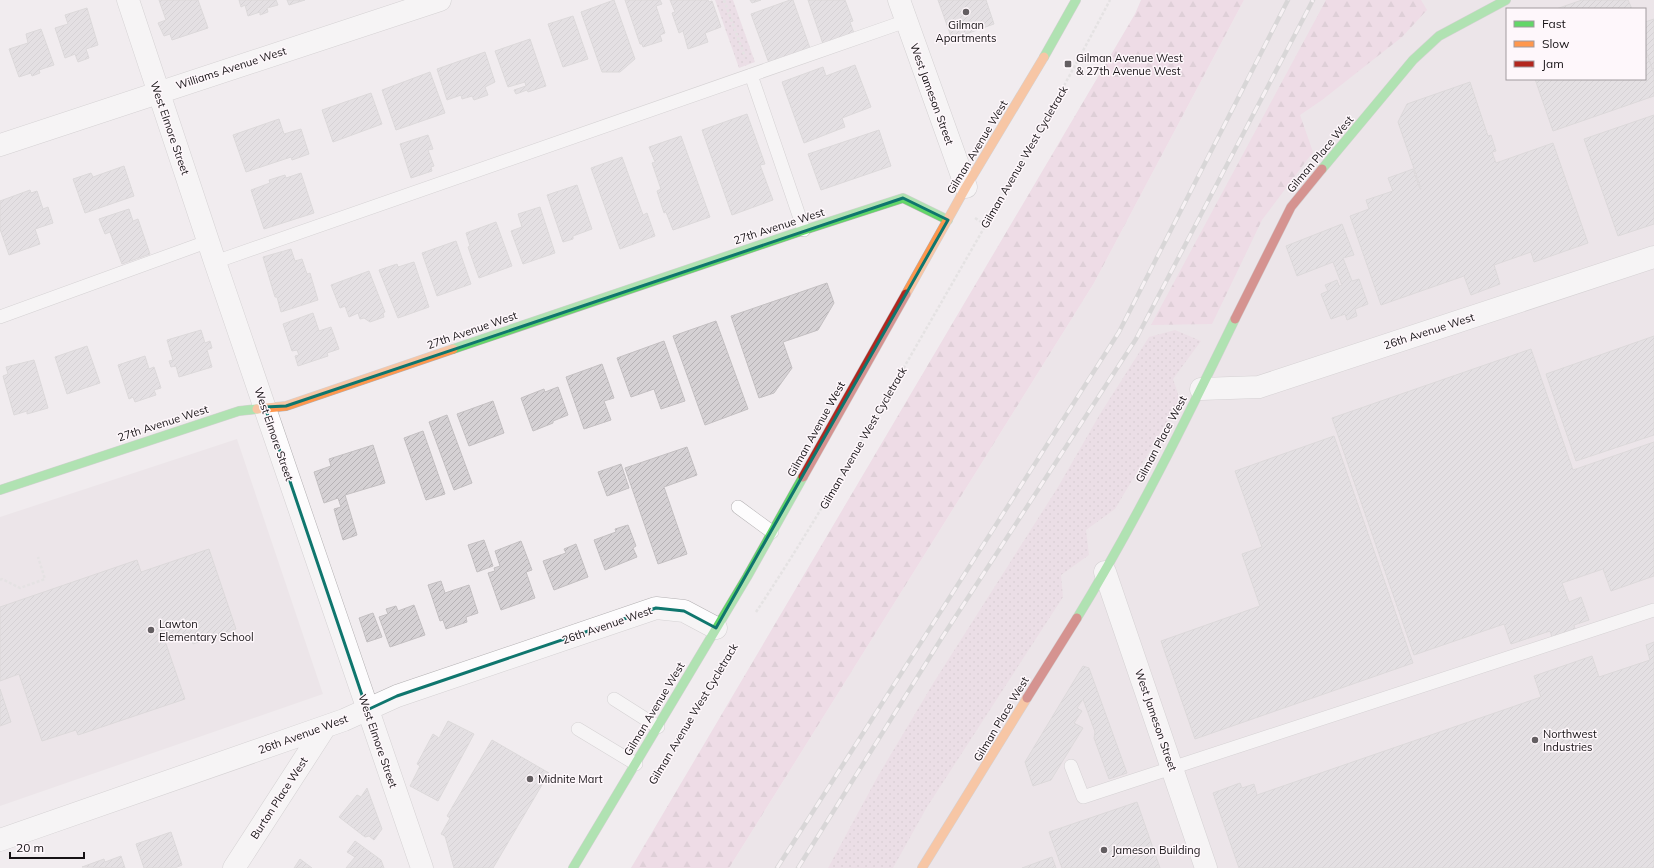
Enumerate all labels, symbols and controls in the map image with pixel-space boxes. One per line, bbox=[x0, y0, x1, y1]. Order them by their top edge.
marker: Gilman Apartments bbox=[961, 7, 971, 17]
legend bbox=[1506, 8, 1646, 80]
text: Fast bbox=[1542, 16, 1566, 31]
place label: Gilman Apartments bbox=[936, 18, 996, 45]
text: Slow bbox=[1542, 36, 1570, 51]
street label: West Jameson Street bbox=[907, 41, 957, 147]
street label: Williams Avenue West bbox=[174, 43, 288, 92]
place label: Gilman Avenue West & 27th Avenue West bbox=[1076, 51, 1183, 78]
text: Jam bbox=[1542, 56, 1564, 71]
marker: Gilman Avenue West & 27th Avenue West bbox=[1063, 59, 1073, 69]
street label: West Elmore Street bbox=[147, 79, 193, 177]
street label: Gilman Avenue West Cycletrack bbox=[977, 83, 1071, 231]
street label: Gilman Avenue West bbox=[943, 97, 1011, 196]
street label: Gilman Place West bbox=[1284, 113, 1356, 195]
street label: 27th Avenue West bbox=[732, 205, 826, 247]
street label: 27th Avenue West bbox=[425, 308, 519, 352]
street label: 26th Avenue West bbox=[1382, 310, 1476, 352]
street label: Gilman Avenue West Cycletrack bbox=[816, 364, 910, 512]
street label: Gilman Avenue West bbox=[784, 379, 848, 479]
street label: West Elmore Street bbox=[251, 385, 297, 483]
street label: Gilman Place West bbox=[1132, 393, 1190, 485]
street label: 27th Avenue West bbox=[116, 402, 210, 444]
street label: 26th Avenue West bbox=[560, 603, 654, 647]
place label: Lawton Elementary School bbox=[159, 617, 254, 644]
marker: Lawton Elementary School bbox=[146, 625, 156, 635]
street label: Gilman Avenue West Cycletrack bbox=[645, 641, 741, 787]
street label: Gilman Avenue West bbox=[620, 659, 688, 758]
street label: West Jameson Street bbox=[1132, 667, 1180, 773]
street label: Gilman Place West bbox=[970, 674, 1032, 764]
street label: West Elmore Street bbox=[355, 692, 401, 790]
street label: 26th Avenue West bbox=[256, 711, 350, 757]
place label: Northwest Industries bbox=[1543, 727, 1597, 754]
marker: Northwest Industries bbox=[1530, 735, 1540, 745]
street label: Burton Place West bbox=[247, 754, 311, 842]
place label: Midnite Mart bbox=[538, 772, 603, 786]
marker: Midnite Mart bbox=[525, 774, 535, 784]
scale bar bbox=[10, 834, 84, 860]
text: 20 m bbox=[16, 840, 44, 855]
place label: Jameson Building bbox=[1112, 843, 1200, 857]
marker: Jameson Building bbox=[1099, 845, 1109, 855]

